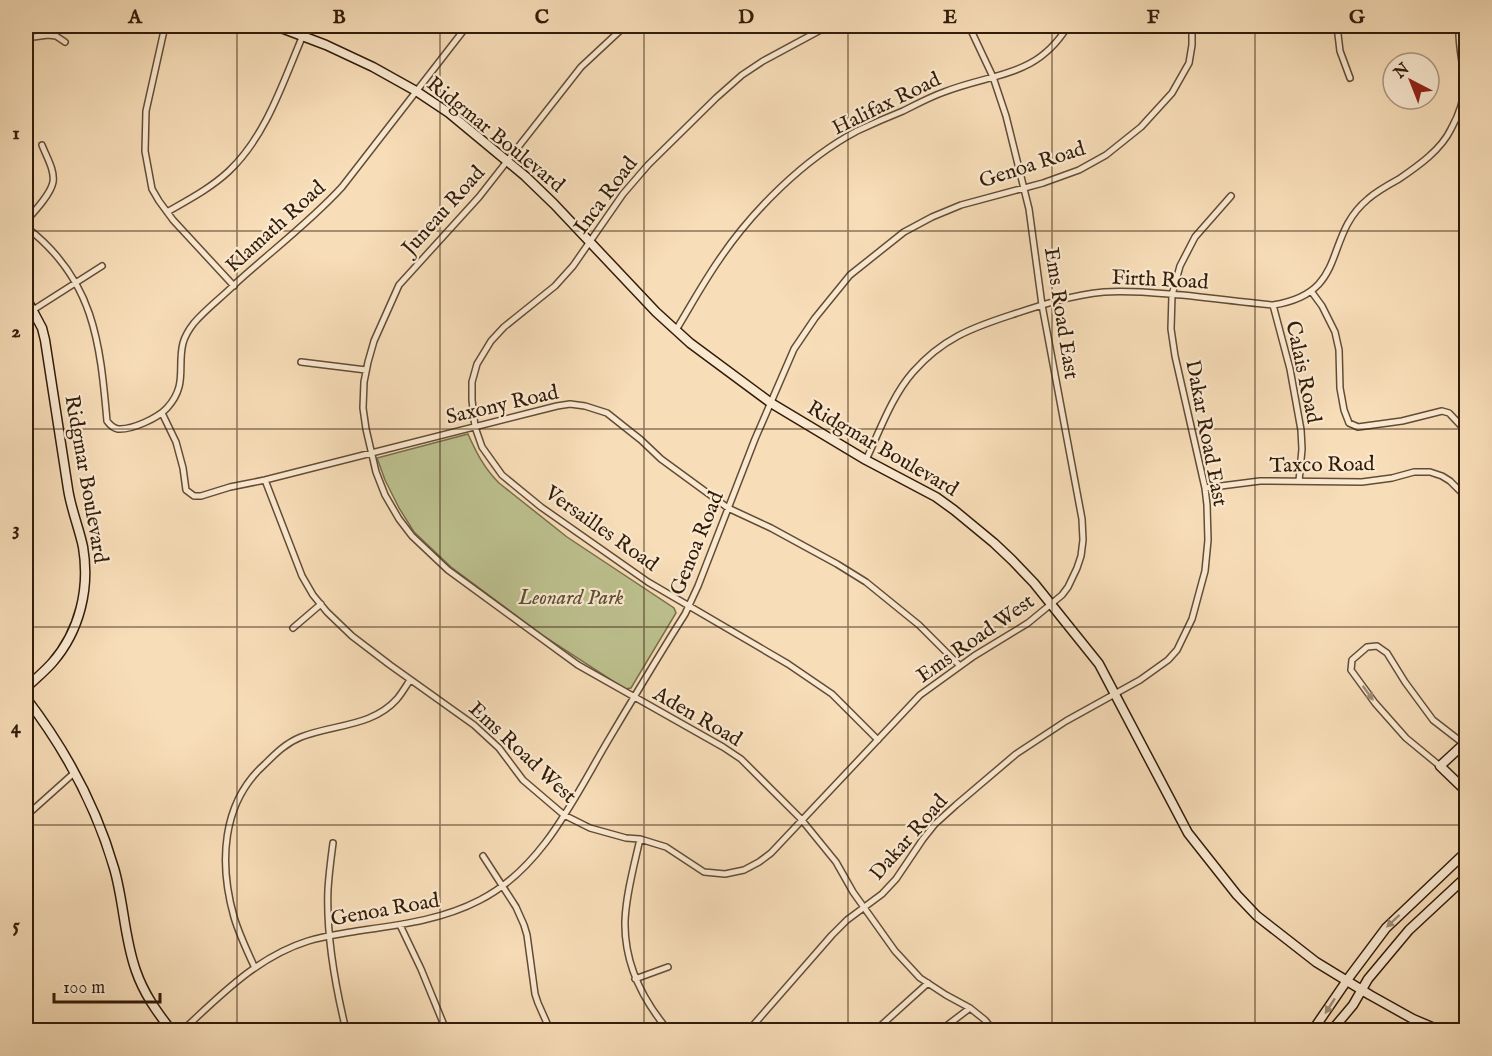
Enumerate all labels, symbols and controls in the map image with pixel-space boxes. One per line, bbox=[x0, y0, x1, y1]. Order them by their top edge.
text: A bbox=[127, 5, 143, 30]
text: B bbox=[332, 5, 346, 30]
text: C bbox=[535, 5, 549, 30]
text: D bbox=[738, 5, 754, 30]
text: E bbox=[943, 5, 957, 30]
text: F bbox=[1147, 5, 1160, 30]
text: G bbox=[1349, 5, 1366, 30]
north arrow bbox=[1381, 51, 1441, 111]
text: N bbox=[1390, 59, 1414, 84]
street label: Halifax Road bbox=[828, 66, 946, 142]
street label: Ridgmar Boulevard bbox=[420, 71, 570, 200]
text: 1 bbox=[12, 121, 20, 146]
street label: Genoa Road bbox=[976, 135, 1090, 195]
street label: Inca Road bbox=[568, 151, 645, 240]
street label: Juneau Road bbox=[395, 160, 492, 263]
street label: Klamath Road bbox=[220, 174, 332, 279]
street label: Ems Road East bbox=[1037, 245, 1084, 381]
street label: Firth Road bbox=[1111, 264, 1210, 297]
text: 2 bbox=[11, 319, 21, 344]
street label: Calais Road bbox=[1279, 319, 1327, 427]
street label: Dakar Road East bbox=[1178, 358, 1233, 509]
street label: Saxony Road bbox=[444, 379, 562, 431]
street label: Ridgmar Boulevard bbox=[57, 393, 114, 566]
street label: Ridgmar Boulevard bbox=[802, 395, 963, 504]
street label: Taxco Road bbox=[1269, 451, 1376, 480]
street label: Versailles Road bbox=[538, 480, 664, 579]
street label: Genoa Road bbox=[664, 487, 731, 600]
text: 3 bbox=[12, 517, 20, 542]
park label: Leonard Park bbox=[517, 585, 624, 612]
street label: Ems Road West bbox=[912, 589, 1040, 690]
street label: Aden Road bbox=[647, 681, 747, 754]
one-way arrow bbox=[1362, 685, 1374, 701]
street label: Ems Road West bbox=[462, 696, 582, 810]
text: 4 bbox=[11, 715, 22, 740]
street label: Dakar Road bbox=[864, 789, 955, 887]
street label: Genoa Road bbox=[329, 887, 443, 933]
text: 5 bbox=[12, 913, 20, 938]
one-way arrow bbox=[1386, 914, 1401, 927]
scale bar bbox=[54, 966, 160, 1004]
text: 100 m bbox=[63, 977, 105, 1000]
one-way arrow bbox=[1324, 997, 1336, 1013]

